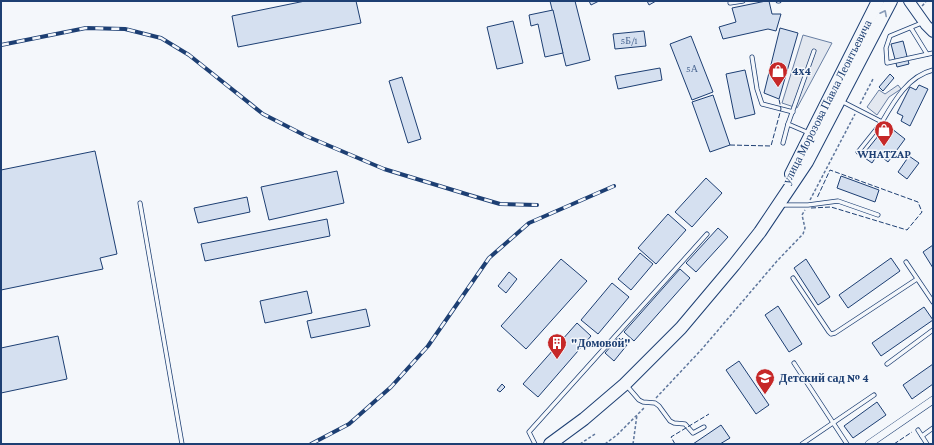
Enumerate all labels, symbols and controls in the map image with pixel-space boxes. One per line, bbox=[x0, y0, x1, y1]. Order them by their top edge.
one-way arrow bbox=[880, 10, 887, 18]
street label: улица Морозова Павла Леонтьевича bbox=[779, 17, 875, 186]
house number: 5Б/1 bbox=[620, 35, 638, 46]
shop icon: 4х4 bbox=[767, 60, 789, 88]
house number: 5А bbox=[686, 63, 699, 74]
place label: 4х4 bbox=[792, 64, 811, 78]
shop icon: WHATZAP bbox=[873, 119, 895, 147]
place label: WHATZAP bbox=[856, 147, 911, 161]
building icon: "Домовой" bbox=[546, 332, 568, 360]
place label: "Домовой" bbox=[571, 336, 631, 350]
school or university icon: Детский сад № 4 bbox=[754, 367, 776, 395]
place label: Детский сад № 4 bbox=[779, 371, 869, 385]

